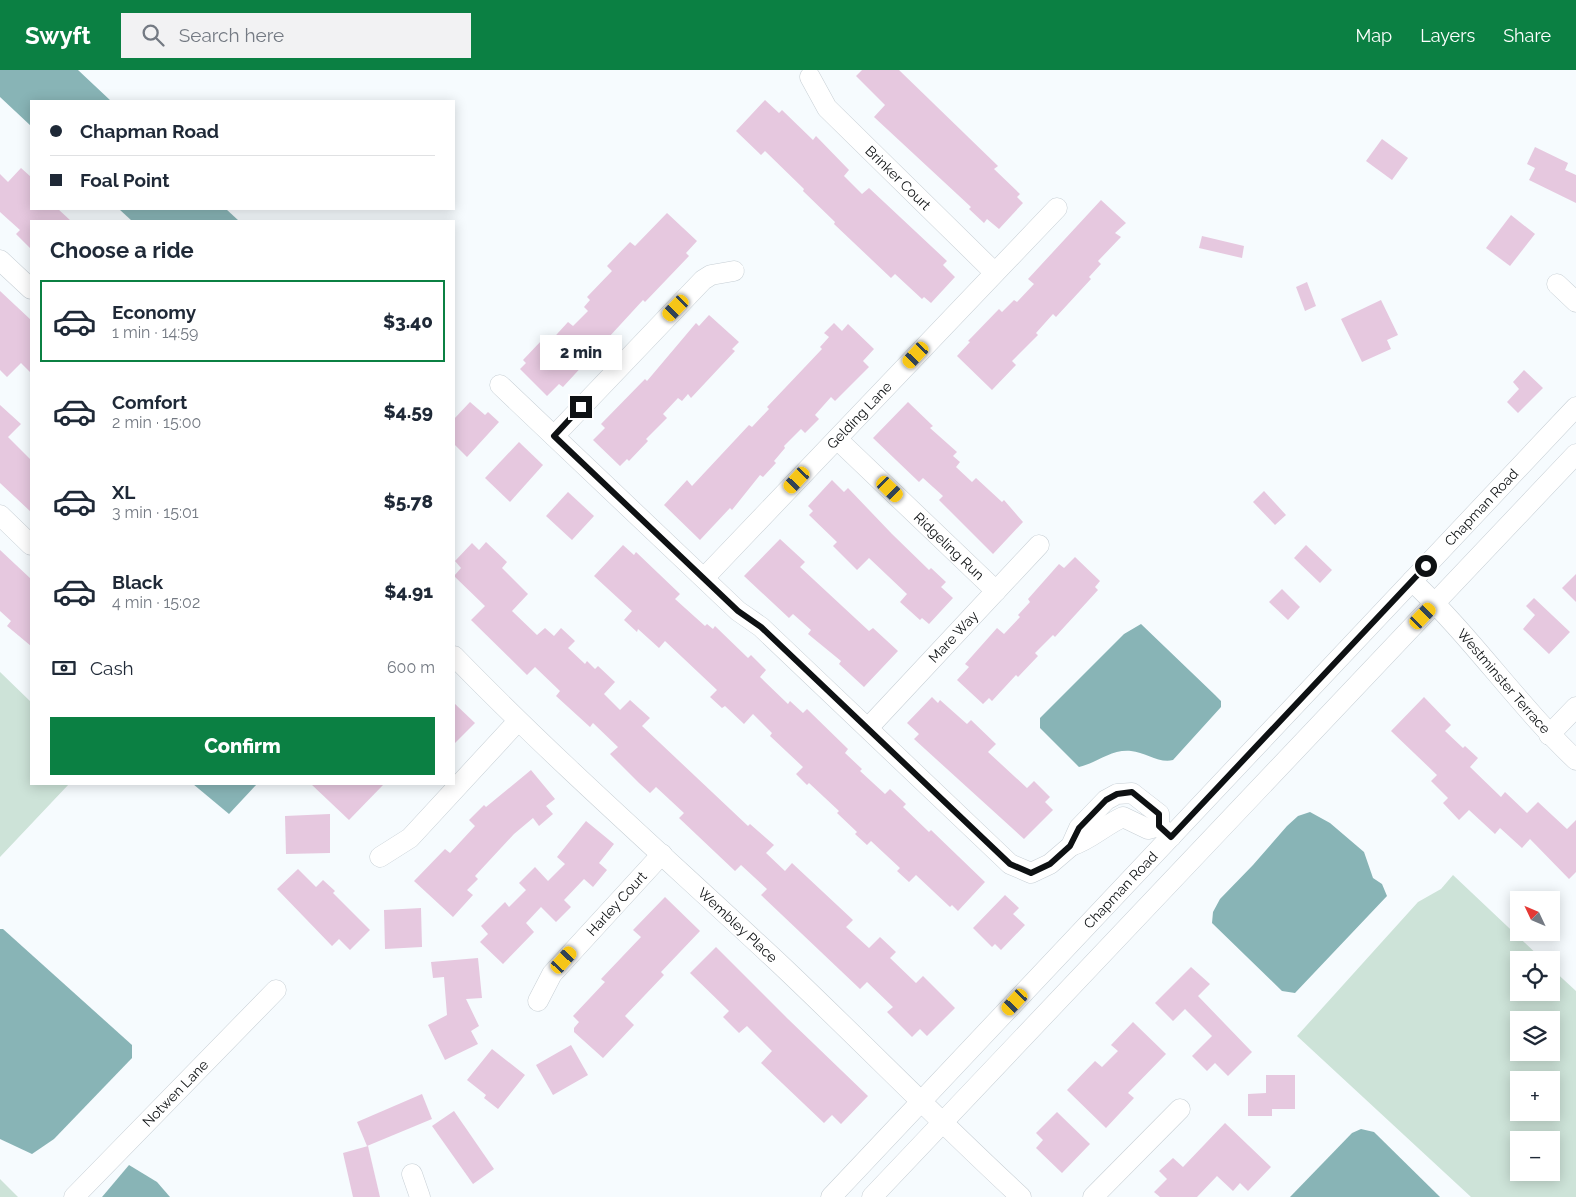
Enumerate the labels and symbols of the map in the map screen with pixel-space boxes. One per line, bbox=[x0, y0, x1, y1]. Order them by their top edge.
street label: Brinker Court bbox=[862, 142, 934, 213]
car bbox=[660, 292, 691, 324]
callout: 2 min bbox=[540, 334, 622, 370]
car bbox=[900, 339, 931, 371]
street label: Gelding Lane bbox=[824, 378, 895, 452]
route end bbox=[570, 396, 592, 418]
car bbox=[781, 464, 812, 496]
street label: Chapman Road bbox=[1441, 465, 1522, 549]
car bbox=[873, 473, 906, 505]
street label: Ridgeling Run bbox=[911, 509, 987, 583]
route start bbox=[1415, 555, 1437, 577]
car bbox=[1407, 600, 1438, 632]
street label: Mare Way bbox=[925, 607, 982, 666]
street label: Westminster Terrace bbox=[1454, 626, 1554, 737]
street label: Chapman Road bbox=[1080, 848, 1161, 932]
street label: Harley Court bbox=[583, 868, 650, 939]
street label: Wembley Place bbox=[695, 885, 781, 966]
north arrow bbox=[1510, 891, 1560, 941]
car bbox=[548, 944, 579, 976]
car bbox=[999, 986, 1030, 1018]
street label: Notwen Lane bbox=[139, 1057, 211, 1130]

